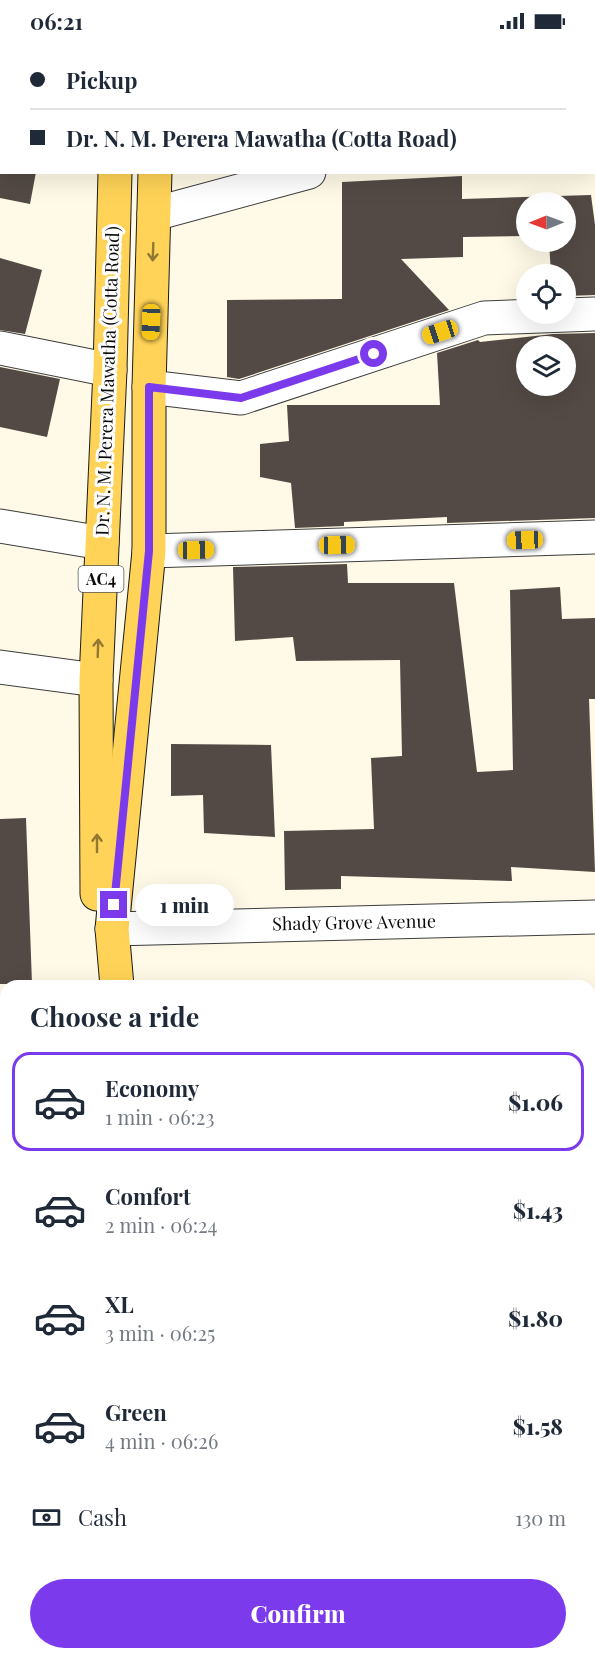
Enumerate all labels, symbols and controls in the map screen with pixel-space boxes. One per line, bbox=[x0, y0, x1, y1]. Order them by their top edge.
text: 06:21 bbox=[30, 6, 83, 36]
text: Pickup bbox=[66, 65, 137, 95]
text: Dr. N. M. Perera Mawatha (Cotta Road) bbox=[66, 123, 457, 153]
north arrow bbox=[516, 192, 576, 252]
map controls bbox=[516, 192, 576, 396]
street label: Dr. N. M. Perera Mawatha (Cotta Road) bbox=[90, 226, 124, 536]
one-way arrow bbox=[147, 241, 158, 261]
button: locate bbox=[516, 264, 576, 324]
car bbox=[141, 304, 161, 340]
car bbox=[420, 318, 460, 346]
button: layers bbox=[516, 336, 576, 396]
route start bbox=[360, 340, 387, 367]
car bbox=[507, 530, 543, 550]
car bbox=[319, 536, 355, 554]
car bbox=[178, 541, 214, 559]
road number: AC4 bbox=[78, 566, 124, 592]
one-way arrow bbox=[92, 639, 103, 659]
one-way arrow bbox=[91, 834, 103, 854]
callout: 1 min bbox=[135, 884, 234, 926]
route end bbox=[100, 891, 127, 918]
text: 1 min bbox=[160, 891, 209, 918]
street label: Shady Grove Avenue bbox=[272, 909, 436, 935]
text: Choose a ride bbox=[30, 998, 199, 1034]
text: Economy bbox=[105, 1073, 199, 1103]
icon: car bbox=[33, 1075, 87, 1129]
text: $1.06 bbox=[508, 1087, 563, 1117]
text: 1 min · 06:23 bbox=[105, 1103, 214, 1130]
text: Comfort bbox=[105, 1181, 191, 1211]
icon: car bbox=[33, 1183, 87, 1237]
text: $1.43 bbox=[513, 1195, 563, 1225]
text: 2 min · 06:24 bbox=[105, 1211, 217, 1238]
text: XL bbox=[105, 1289, 134, 1319]
icon: car bbox=[33, 1291, 87, 1345]
text: $1.80 bbox=[508, 1303, 563, 1333]
text: 3 min · 06:25 bbox=[105, 1319, 215, 1346]
text: Green bbox=[105, 1397, 167, 1427]
icon: car bbox=[33, 1399, 87, 1453]
text: $1.58 bbox=[513, 1411, 563, 1441]
text: 4 min · 06:26 bbox=[105, 1427, 218, 1454]
icon: cash bbox=[30, 1501, 63, 1534]
text: Cash bbox=[78, 1502, 127, 1532]
text: 130 m bbox=[515, 1504, 566, 1531]
button: Confirm bbox=[30, 1579, 566, 1648]

